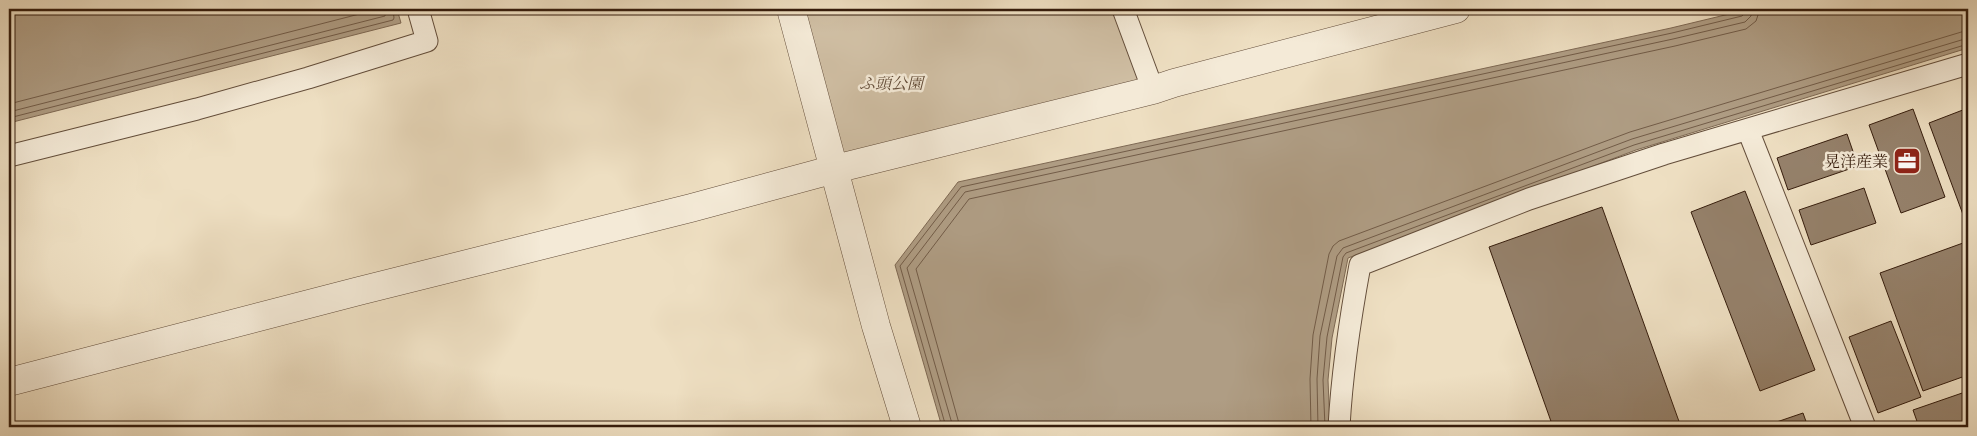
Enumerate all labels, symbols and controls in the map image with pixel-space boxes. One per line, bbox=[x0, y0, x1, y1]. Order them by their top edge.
park label: ふ頭公園 bbox=[859, 71, 926, 95]
office icon: 晃洋産業 bbox=[1892, 146, 1922, 176]
place label: 晃洋産業 bbox=[1824, 149, 1888, 173]

